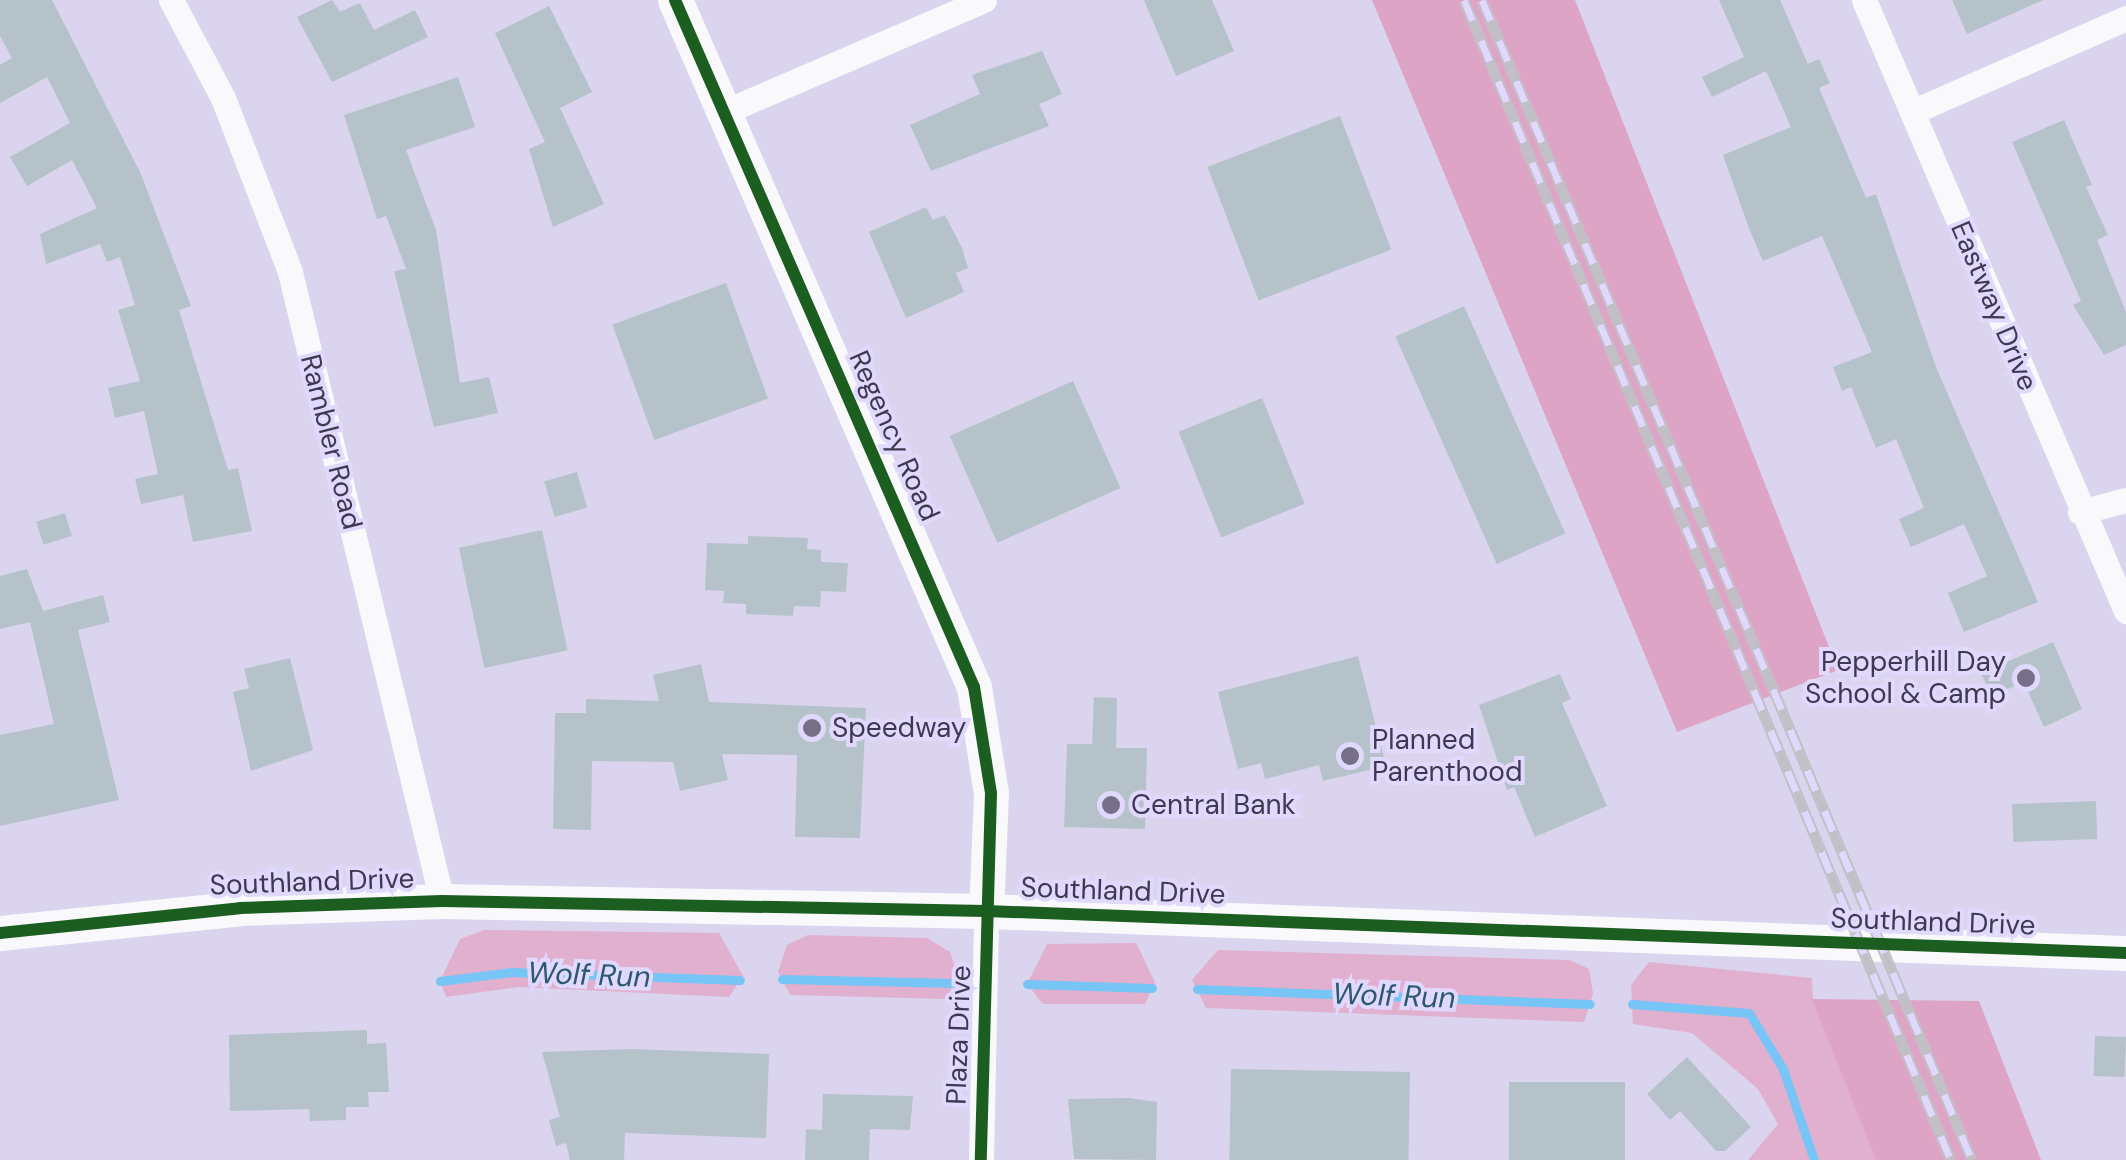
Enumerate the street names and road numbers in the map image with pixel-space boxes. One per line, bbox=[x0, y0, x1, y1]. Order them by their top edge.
street label: Eastway Drive bbox=[1943, 216, 2045, 396]
street label: Regency Road bbox=[841, 346, 947, 526]
street label: Rambler Road bbox=[293, 351, 369, 533]
street label: Southland Drive bbox=[209, 862, 415, 902]
street label: Southland Drive bbox=[1020, 871, 1226, 911]
street label: Southland Drive bbox=[1830, 902, 2036, 942]
street label: Plaza Drive bbox=[940, 965, 978, 1105]

